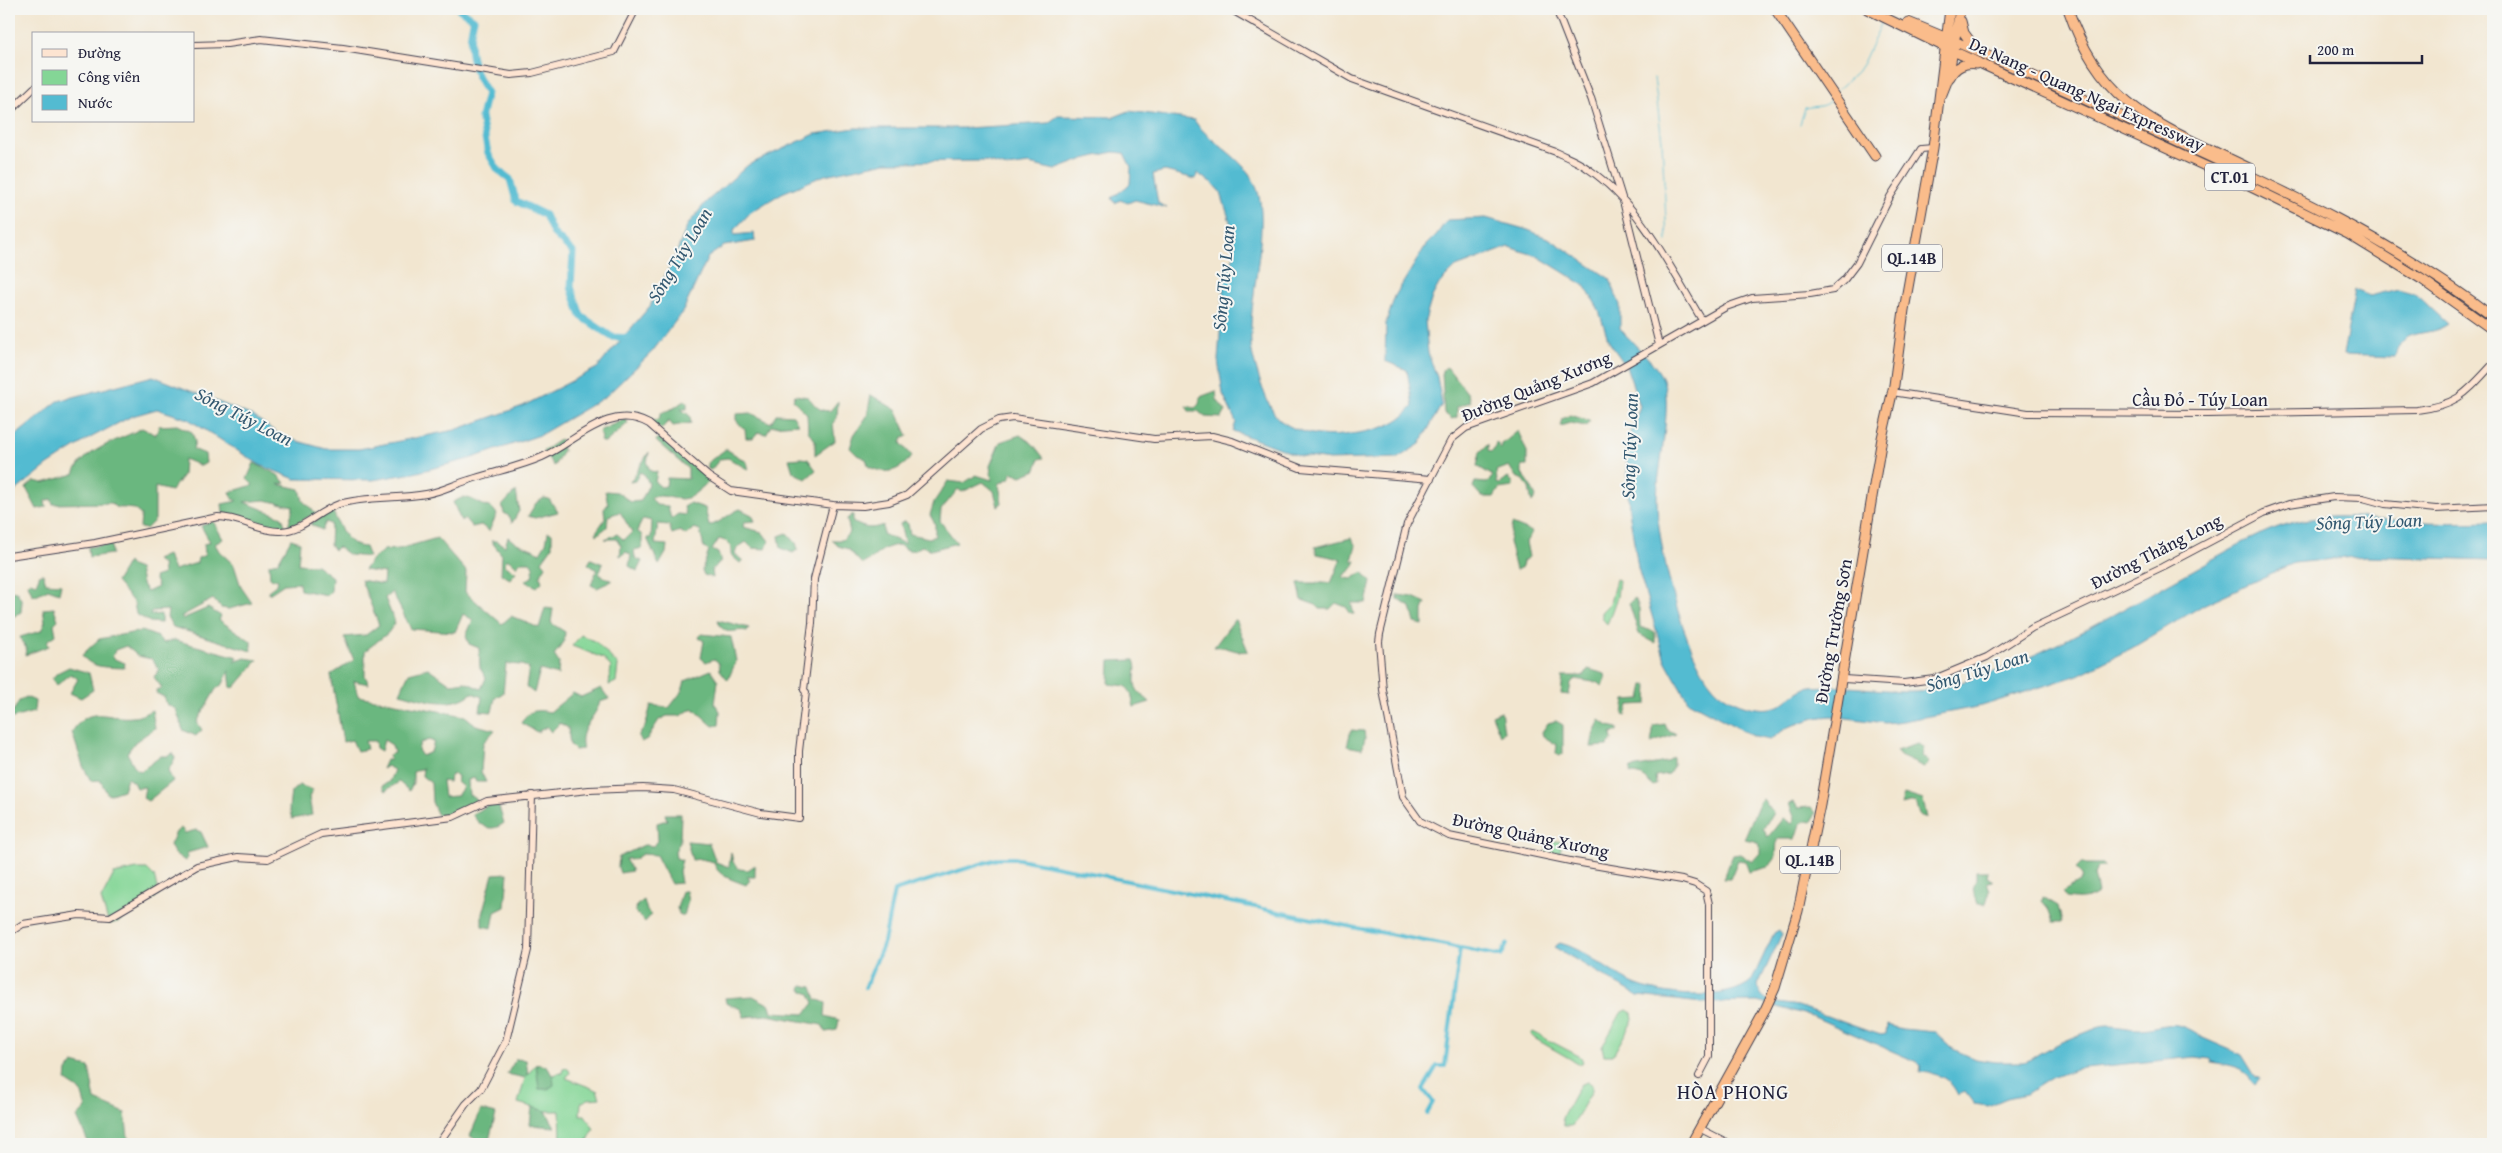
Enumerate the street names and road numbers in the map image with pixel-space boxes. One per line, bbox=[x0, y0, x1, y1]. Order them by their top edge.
street label: Da Nang - Quang Ngai Expressway bbox=[1965, 30, 2209, 158]
road number: CT.01 bbox=[2205, 163, 2255, 190]
road number: QL.14B bbox=[1882, 244, 1942, 272]
street label: Đường Quảng Xương bbox=[1457, 344, 1615, 428]
street label: Cầu Đỏ - Túy Loan bbox=[2132, 386, 2268, 413]
street label: Đường Thăng Long bbox=[2086, 506, 2226, 596]
street label: Đường Trường Sơn bbox=[1807, 557, 1859, 705]
street label: Đường Quảng Xương bbox=[1450, 805, 1612, 865]
road number: QL.14B bbox=[1780, 846, 1840, 874]

